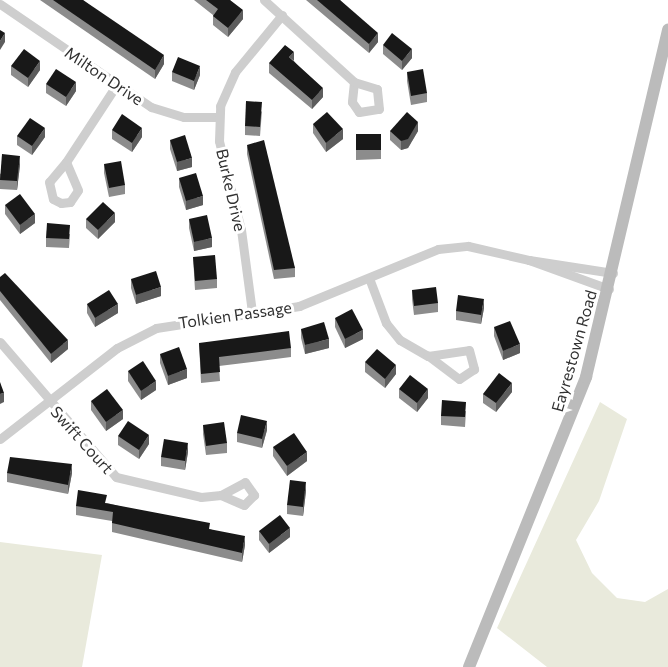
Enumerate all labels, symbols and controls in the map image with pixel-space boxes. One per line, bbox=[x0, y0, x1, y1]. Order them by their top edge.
street label: Milton Drive bbox=[61, 43, 147, 109]
street label: Burke Drive bbox=[212, 147, 250, 233]
street label: Eayrestown Road bbox=[547, 288, 601, 414]
street label: Tolkien Passage bbox=[177, 298, 293, 332]
street label: Swift Court bbox=[47, 402, 117, 478]

